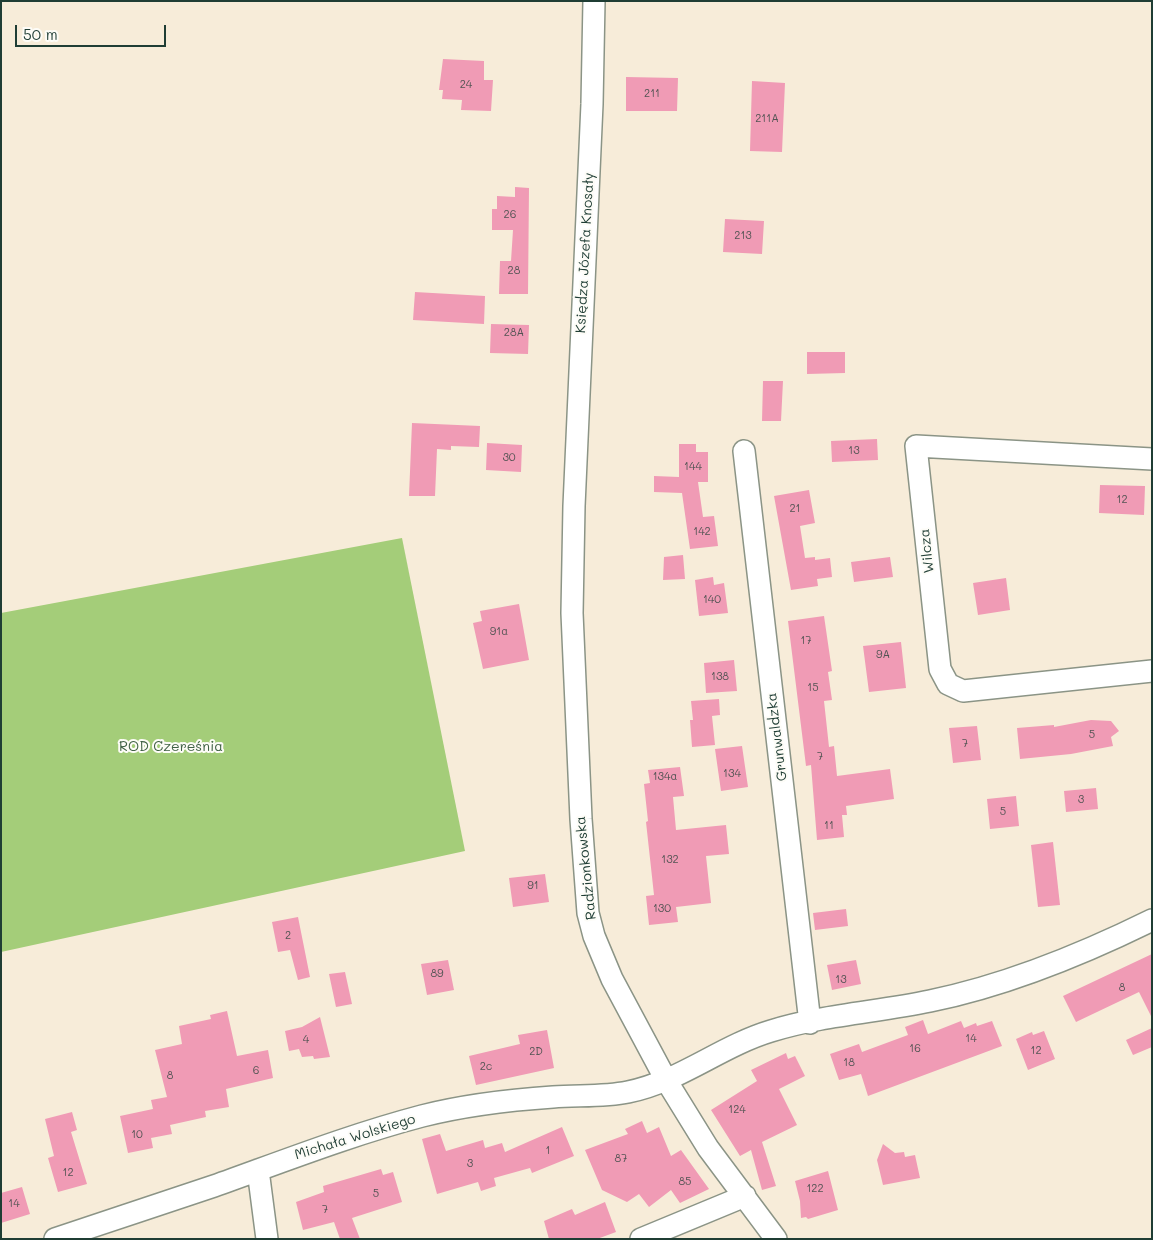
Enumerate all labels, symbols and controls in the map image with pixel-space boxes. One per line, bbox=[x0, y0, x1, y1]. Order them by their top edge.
scale bar bbox=[18, 15, 169, 47]
text: 50 m bbox=[23, 24, 58, 44]
house number: 24 bbox=[460, 78, 472, 92]
house number: 211 bbox=[644, 87, 660, 101]
house number: 211A bbox=[755, 112, 779, 126]
street label: Księdza Józefa Knosały bbox=[572, 172, 598, 334]
house number: 26 bbox=[504, 208, 516, 222]
house number: 213 bbox=[734, 229, 752, 243]
house number: 28 bbox=[508, 264, 520, 278]
house number: 28A bbox=[504, 326, 524, 340]
house number: 13 bbox=[848, 444, 860, 458]
house number: 30 bbox=[502, 451, 516, 465]
house number: 144 bbox=[684, 460, 702, 474]
house number: 12 bbox=[1116, 493, 1128, 507]
house number: 21 bbox=[789, 502, 801, 516]
house number: 142 bbox=[693, 525, 711, 539]
street label: Wilcza bbox=[916, 528, 938, 574]
house number: 140 bbox=[703, 593, 721, 607]
house number: 91a bbox=[490, 625, 508, 639]
house number: 17 bbox=[800, 634, 812, 648]
house number: 9A bbox=[876, 648, 890, 662]
house number: 138 bbox=[711, 670, 729, 684]
house number: 15 bbox=[807, 681, 819, 695]
street label: Grunwaldzka bbox=[763, 692, 791, 782]
house number: 5 bbox=[1089, 728, 1095, 742]
house number: 7 bbox=[962, 737, 968, 751]
park label: ROD Czereśnia bbox=[119, 739, 223, 755]
house number: 7 bbox=[817, 750, 823, 764]
house number: 134 bbox=[723, 767, 741, 781]
house number: 134a bbox=[653, 770, 677, 784]
house number: 3 bbox=[1078, 793, 1084, 807]
house number: 5 bbox=[1000, 805, 1006, 819]
street label: Radzionkowska bbox=[572, 815, 600, 921]
house number: 11 bbox=[824, 819, 834, 833]
house number: 132 bbox=[661, 853, 679, 867]
house number: 91 bbox=[527, 879, 539, 893]
house number: 130 bbox=[653, 902, 671, 916]
house number: 2 bbox=[285, 929, 291, 943]
house number: 89 bbox=[430, 967, 444, 981]
house number: 13 bbox=[835, 973, 847, 987]
house number: 8 bbox=[1119, 981, 1125, 995]
house number: 14 bbox=[965, 1032, 977, 1046]
house number: 4 bbox=[303, 1033, 309, 1047]
house number: 16 bbox=[909, 1042, 921, 1056]
house number: 12 bbox=[1030, 1044, 1042, 1058]
house number: 2D bbox=[529, 1045, 543, 1059]
house number: 18 bbox=[843, 1056, 855, 1070]
house number: 2c bbox=[480, 1060, 492, 1074]
house number: 6 bbox=[253, 1064, 259, 1078]
house number: 8 bbox=[167, 1069, 173, 1083]
house number: 124 bbox=[728, 1103, 746, 1117]
street label: Michała Wolskiego bbox=[293, 1111, 417, 1163]
house number: 10 bbox=[131, 1128, 143, 1142]
house number: 1 bbox=[546, 1144, 550, 1158]
house number: 87 bbox=[615, 1152, 627, 1166]
house number: 3 bbox=[467, 1157, 473, 1171]
house number: 12 bbox=[62, 1166, 74, 1180]
house number: 85 bbox=[678, 1175, 692, 1189]
house number: 122 bbox=[806, 1182, 824, 1196]
house number: 5 bbox=[373, 1187, 379, 1201]
house number: 14 bbox=[8, 1197, 20, 1211]
house number: 7 bbox=[322, 1203, 328, 1217]

